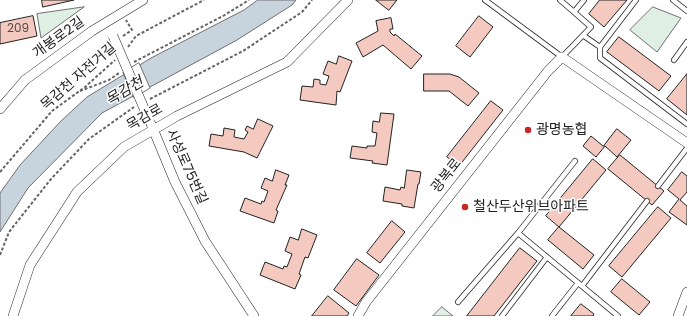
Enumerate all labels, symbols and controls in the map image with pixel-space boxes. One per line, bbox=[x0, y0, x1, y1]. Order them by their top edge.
street label: 개봉로2길 bbox=[30, 14, 88, 62]
house number: 209 bbox=[7, 22, 29, 36]
street label: 목감천 자전거길 bbox=[38, 40, 120, 114]
water label: 목감천 bbox=[103, 74, 147, 110]
street label: 목감로 bbox=[124, 101, 166, 135]
place label: 광명농협 bbox=[536, 122, 588, 138]
marker: 광명농협 bbox=[523, 125, 533, 135]
street label: 사성로75번길 bbox=[162, 127, 210, 207]
street label: 광복로 bbox=[428, 156, 466, 196]
place label: 철산두산위브아파트 bbox=[473, 199, 589, 215]
marker: 철산두산위브아파트 bbox=[460, 202, 470, 212]

